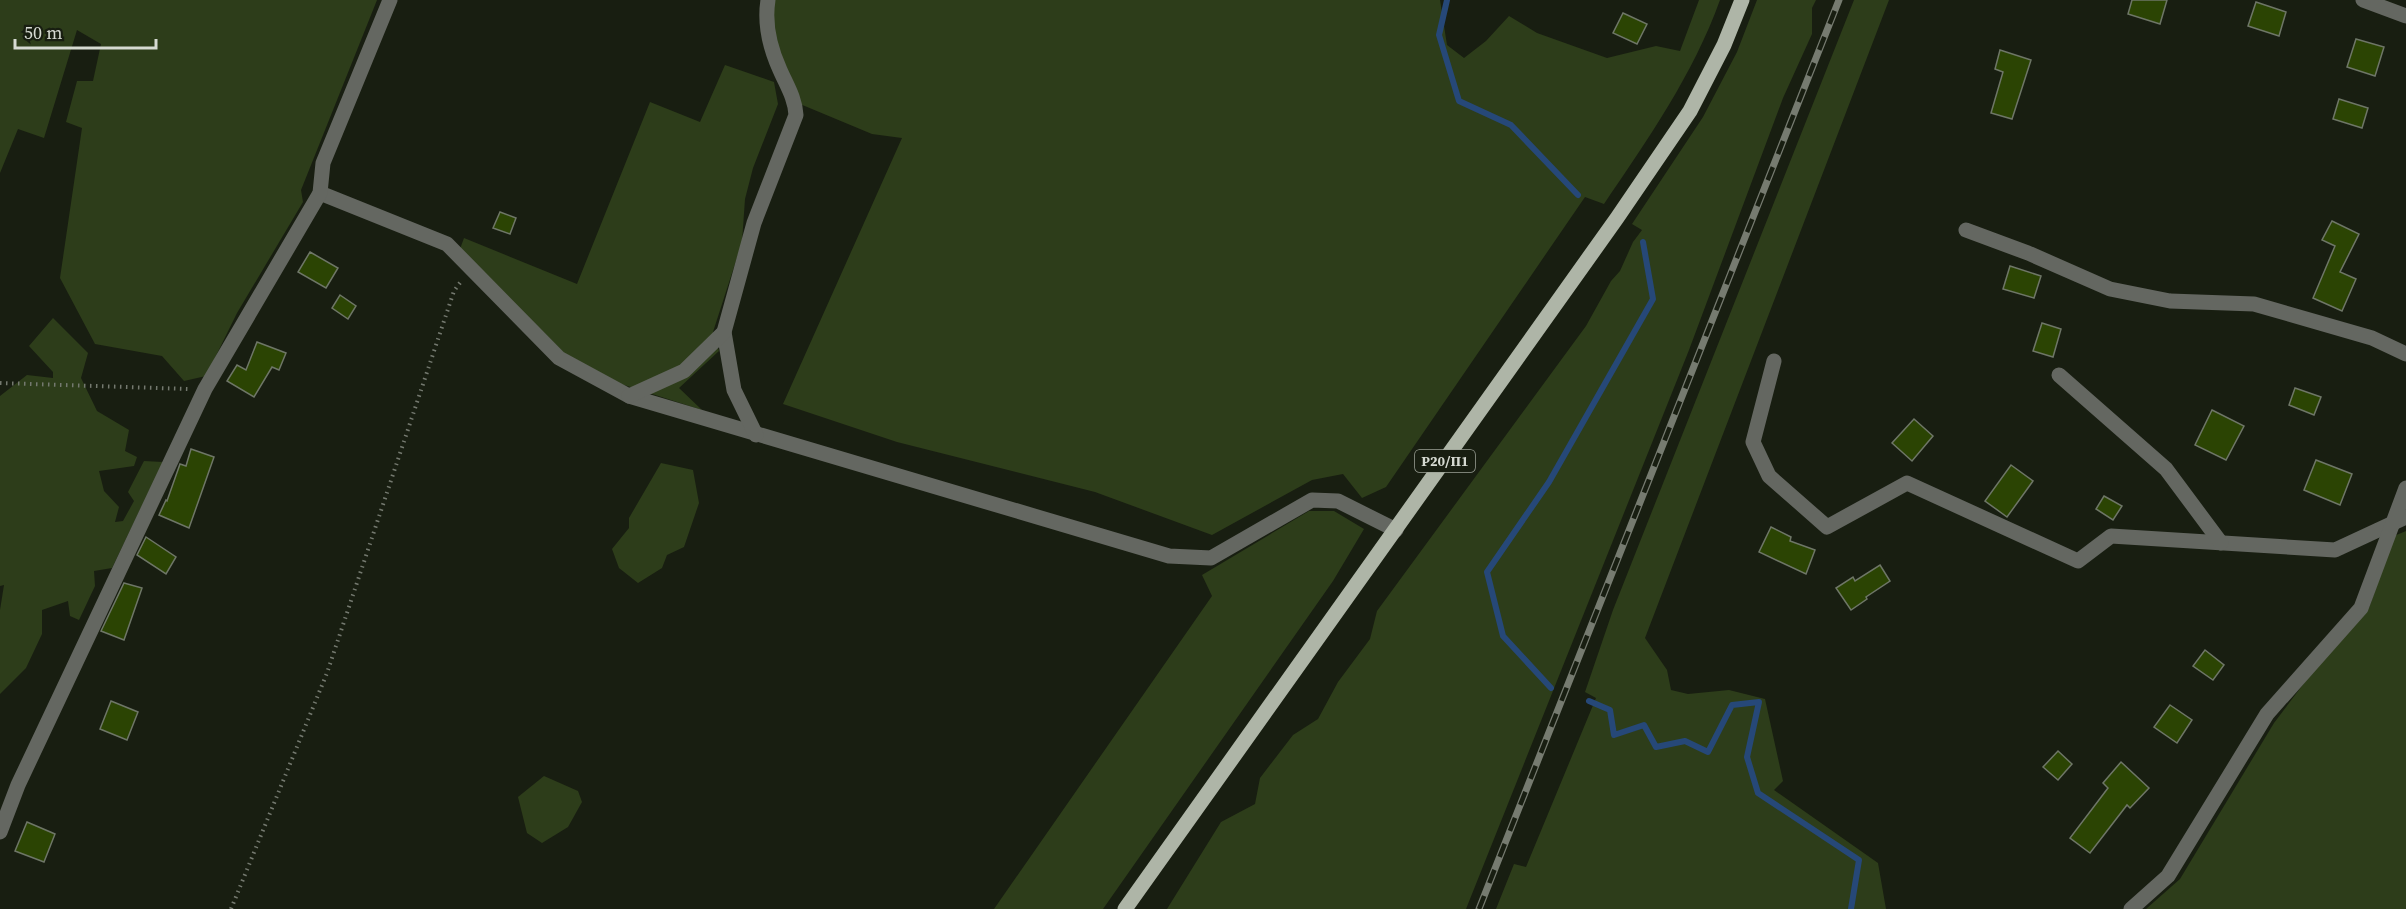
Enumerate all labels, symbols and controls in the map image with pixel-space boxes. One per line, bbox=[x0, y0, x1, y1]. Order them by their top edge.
scale bar bbox=[15, 12, 156, 50]
text: 50 m bbox=[24, 20, 62, 45]
road number: Р20/П1 bbox=[1415, 450, 1475, 472]

